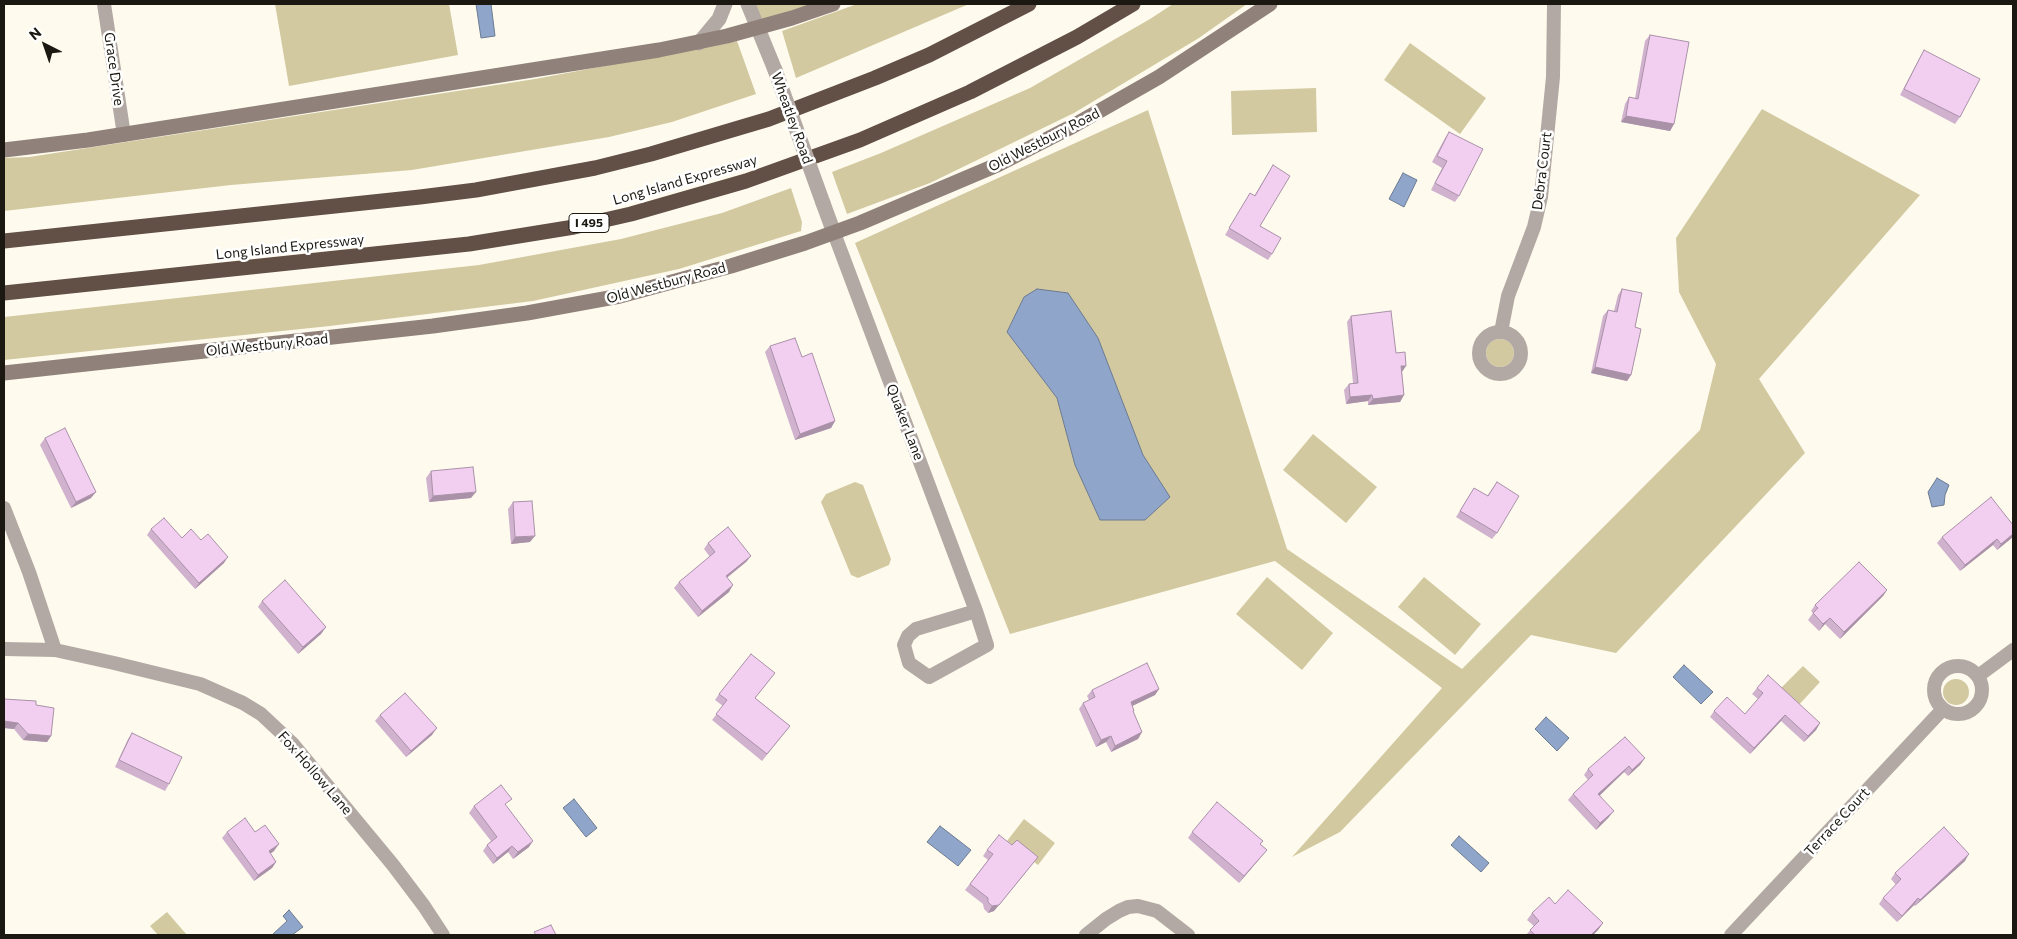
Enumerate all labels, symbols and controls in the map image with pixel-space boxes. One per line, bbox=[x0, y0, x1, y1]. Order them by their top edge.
north arrow bbox=[20, 20, 70, 70]
text: N bbox=[25, 23, 44, 43]
street label: Grace Drive bbox=[101, 31, 127, 107]
street label: Wheatley Road bbox=[768, 70, 816, 166]
street label: Old Westbury Road bbox=[985, 105, 1103, 175]
street label: Debra Court bbox=[1529, 131, 1555, 211]
street label: Long Island Expressway bbox=[611, 151, 759, 209]
road number: I 495 bbox=[569, 214, 609, 232]
street label: Long Island Expressway bbox=[215, 231, 365, 263]
street label: Old Westbury Road bbox=[605, 259, 727, 307]
street label: Old Westbury Road bbox=[205, 330, 329, 360]
street label: Quaker Lane bbox=[883, 382, 927, 462]
street label: Fox Hollow Lane bbox=[274, 728, 356, 818]
street label: Terrace Court bbox=[1801, 784, 1873, 860]

